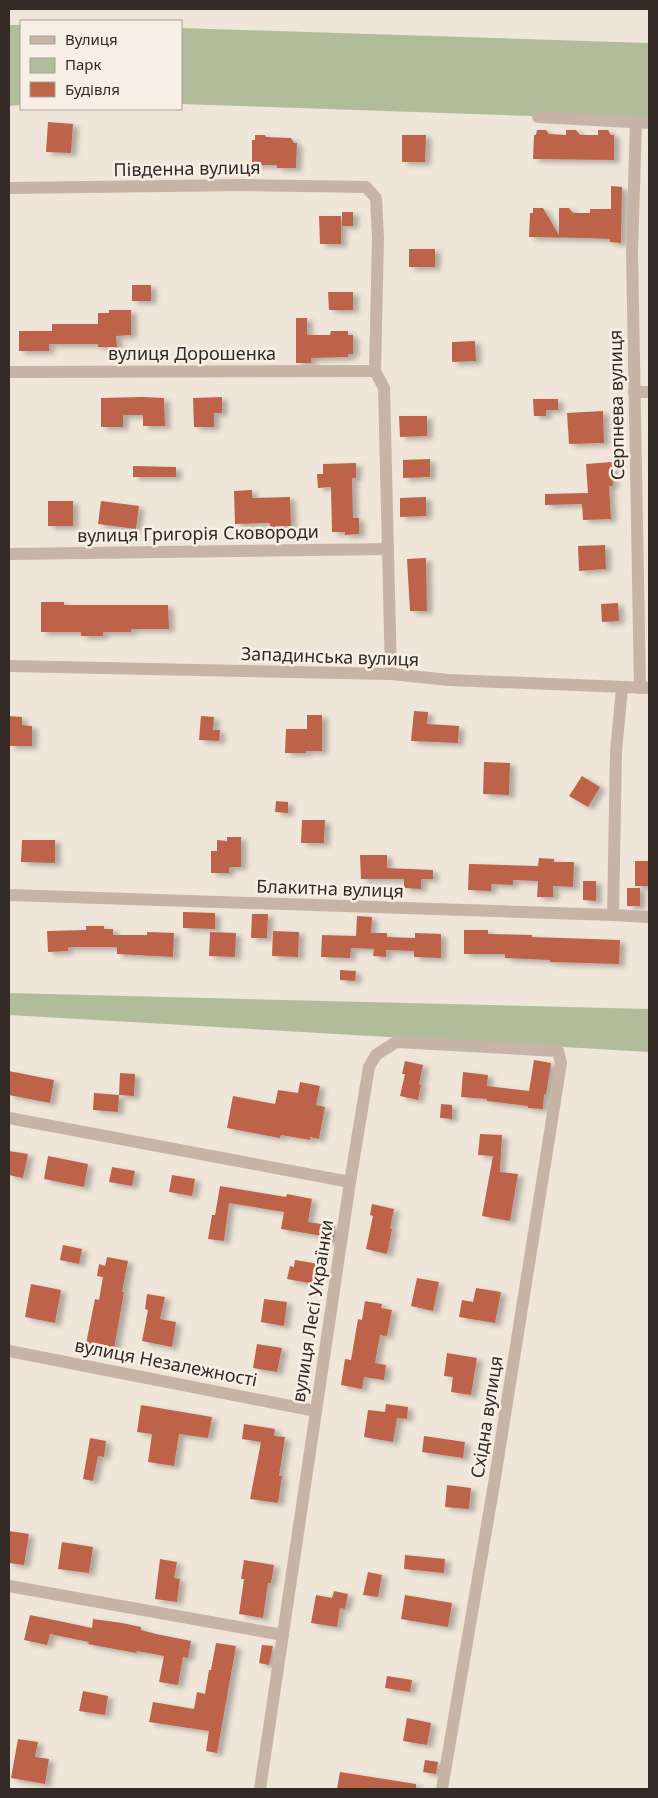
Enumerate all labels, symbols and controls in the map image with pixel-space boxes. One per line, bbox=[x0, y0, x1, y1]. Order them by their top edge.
legend bbox=[20, 20, 182, 110]
text: Вулиця bbox=[65, 29, 118, 49]
text: Парк bbox=[65, 54, 101, 74]
text: Будівля bbox=[65, 79, 120, 99]
street label: Південна вулиця bbox=[113, 155, 261, 181]
street label: Серпнева вулиця bbox=[603, 330, 629, 480]
street label: вулиця Дорошенка bbox=[108, 341, 276, 365]
street label: вулиця Григорія Сковороди bbox=[77, 519, 319, 547]
street label: Западинська вулиця bbox=[240, 641, 420, 671]
street label: Блакитна вулиця bbox=[256, 873, 404, 903]
street label: вулиця Лесі Українки bbox=[286, 1218, 338, 1404]
street label: вулиця Незалежності bbox=[73, 1333, 260, 1392]
street label: Східна вулиця bbox=[465, 1354, 508, 1480]

